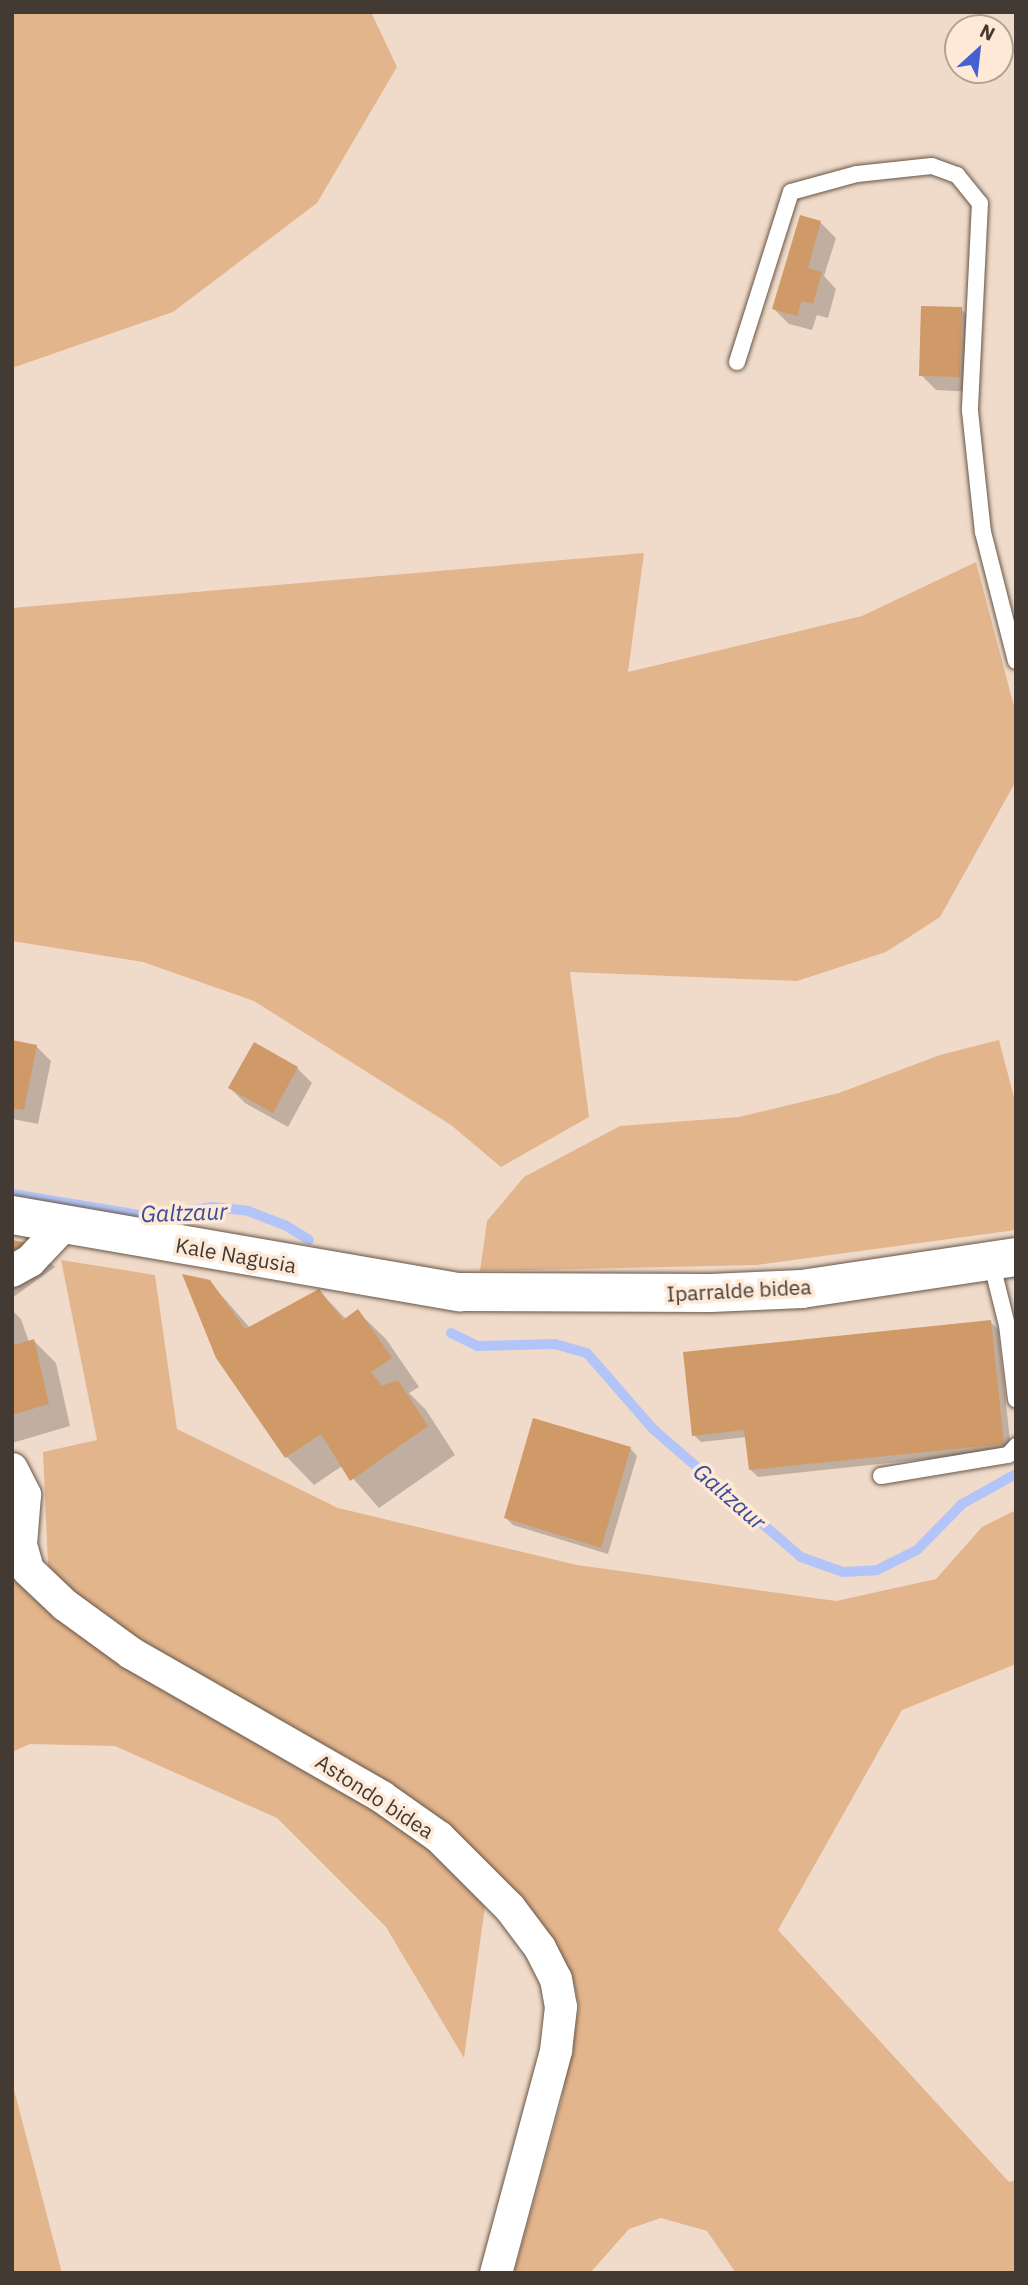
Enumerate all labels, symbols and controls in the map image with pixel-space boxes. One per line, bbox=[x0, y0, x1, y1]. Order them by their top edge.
north arrow bbox=[944, 14, 1014, 84]
text: N bbox=[976, 18, 999, 46]
water label: Galtzaur bbox=[140, 1197, 228, 1227]
street label: Kale Nagusia bbox=[174, 1232, 298, 1278]
street label: Iparralde bidea bbox=[666, 1274, 812, 1306]
water label: Galtzaur bbox=[688, 1457, 772, 1535]
street label: Astondo bidea bbox=[311, 1748, 439, 1844]

